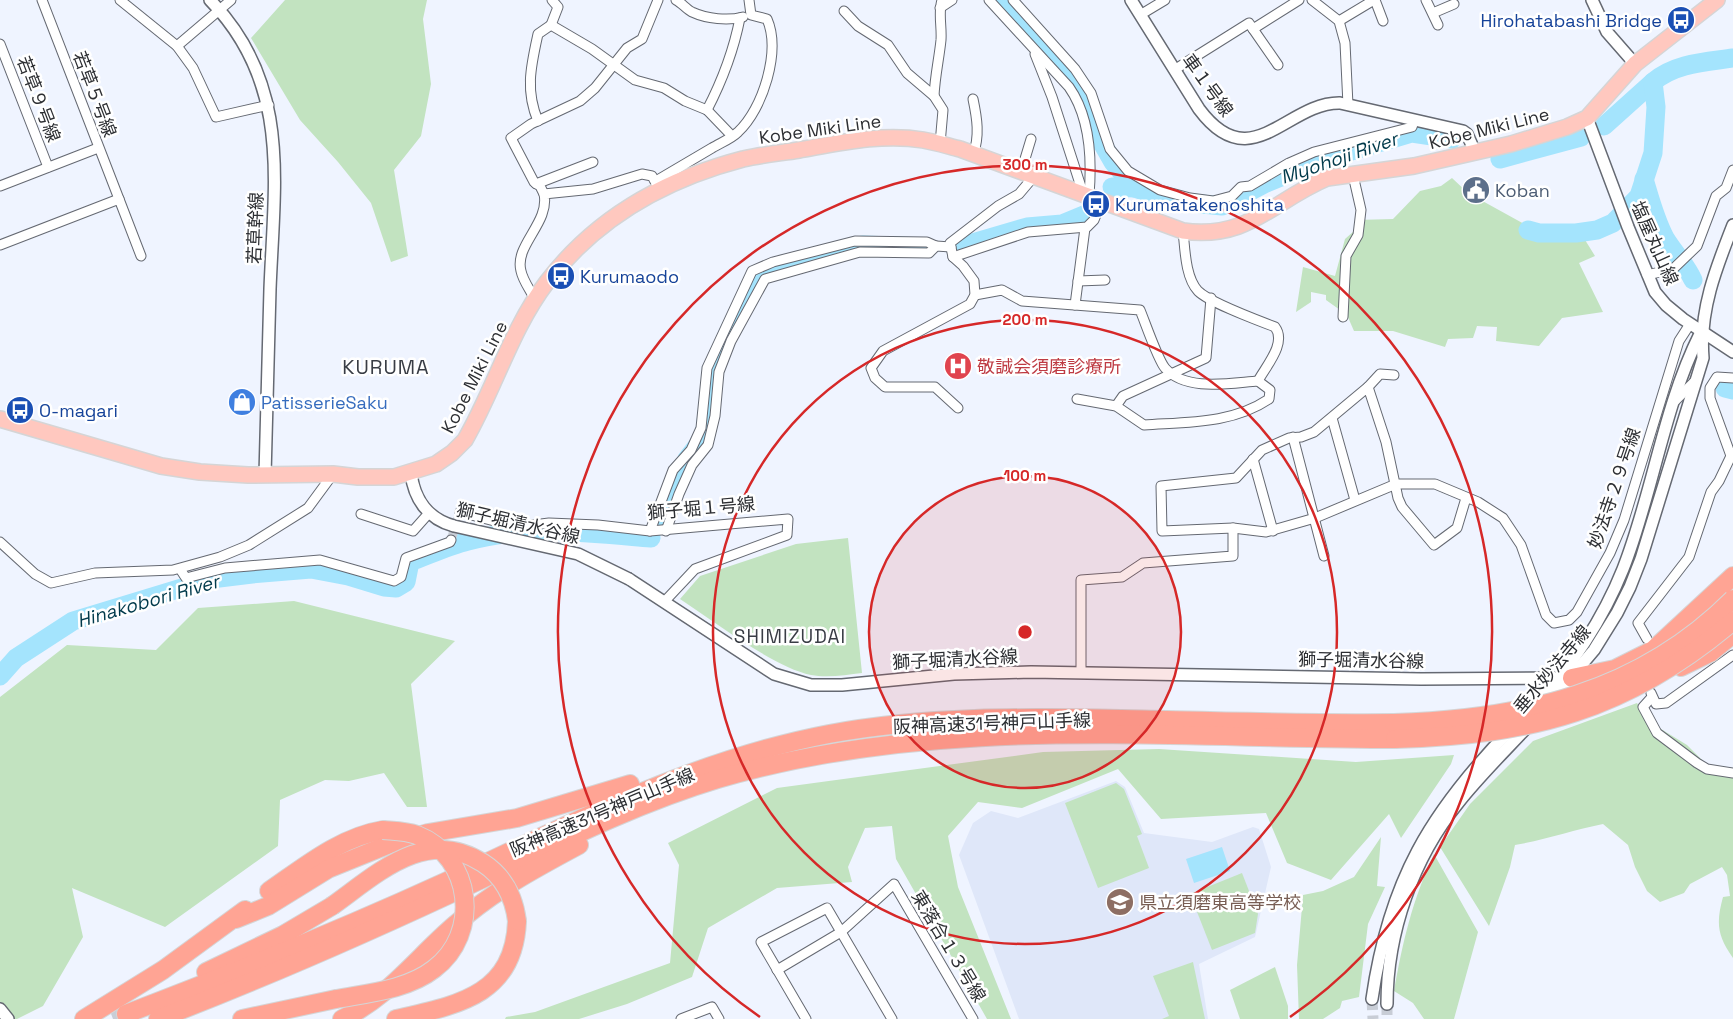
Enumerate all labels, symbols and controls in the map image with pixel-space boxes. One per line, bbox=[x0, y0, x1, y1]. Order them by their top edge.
bus stop icon: Hirohatabashi Bridge bbox=[1666, 5, 1696, 35]
place label: Hirohatabashi Bridge bbox=[1480, 9, 1662, 32]
street label: 若草５号線 bbox=[68, 48, 122, 140]
street label: 車１号線 bbox=[1178, 49, 1238, 121]
street label: 若草９号線 bbox=[12, 53, 66, 145]
street label: Kobe Miki Line bbox=[1426, 102, 1552, 154]
street label: Kobe Miki Line bbox=[757, 109, 883, 149]
water label: Myohoji River bbox=[1277, 126, 1403, 190]
text: 300 m bbox=[1002, 155, 1048, 174]
public building icon: Koban bbox=[1461, 175, 1491, 205]
place label: Koban bbox=[1495, 179, 1550, 202]
bus stop icon: Kurumatakenoshita bbox=[1081, 189, 1111, 219]
street label: 若草幹線 bbox=[242, 192, 268, 264]
place label: Kurumatakenoshita bbox=[1115, 193, 1284, 216]
street label: 塩屋丸山線 bbox=[1626, 197, 1684, 289]
bus stop icon: Kurumaodo bbox=[546, 261, 576, 291]
place label: Kurumaodo bbox=[580, 265, 679, 288]
text: 200 m bbox=[1003, 310, 1047, 329]
street label: Kobe Miki Line bbox=[436, 317, 512, 437]
hospital icon: 敬誠会須磨診療所 bbox=[943, 351, 973, 381]
district label: KURUMA bbox=[342, 354, 430, 380]
place label: 敬誠会須磨診療所 bbox=[977, 355, 1121, 378]
shop icon: PatisserieSaku bbox=[227, 387, 257, 417]
place label: PatisserieSaku bbox=[261, 391, 388, 414]
bus stop icon: O-magari bbox=[5, 395, 35, 425]
place label: O-magari bbox=[39, 399, 118, 422]
street label: 妙法寺２９号線 bbox=[1583, 425, 1645, 551]
text: 100 m bbox=[1004, 466, 1046, 485]
street label: 獅子堀１号線 bbox=[646, 492, 756, 524]
street label: 獅子堀清水谷線 bbox=[454, 498, 582, 548]
water label: Hinakobori River bbox=[74, 568, 224, 633]
street label: 垂水妙法寺線 bbox=[1508, 620, 1596, 718]
centre of rings bbox=[1016, 623, 1034, 641]
district label: SHIMIZUDAI bbox=[734, 624, 846, 649]
street label: 獅子堀清水谷線 bbox=[891, 644, 1019, 674]
street label: 獅子堀清水谷線 bbox=[1298, 647, 1424, 673]
street label: 阪神高速31号神戸山手線 bbox=[893, 708, 1091, 738]
street label: 阪神高速31号神戸山手線 bbox=[506, 763, 698, 861]
street label: 東落合１３号線 bbox=[907, 886, 991, 1006]
school or university icon: 県立須磨東高等学校 bbox=[1105, 887, 1135, 917]
place label: 県立須磨東高等学校 bbox=[1139, 891, 1301, 914]

